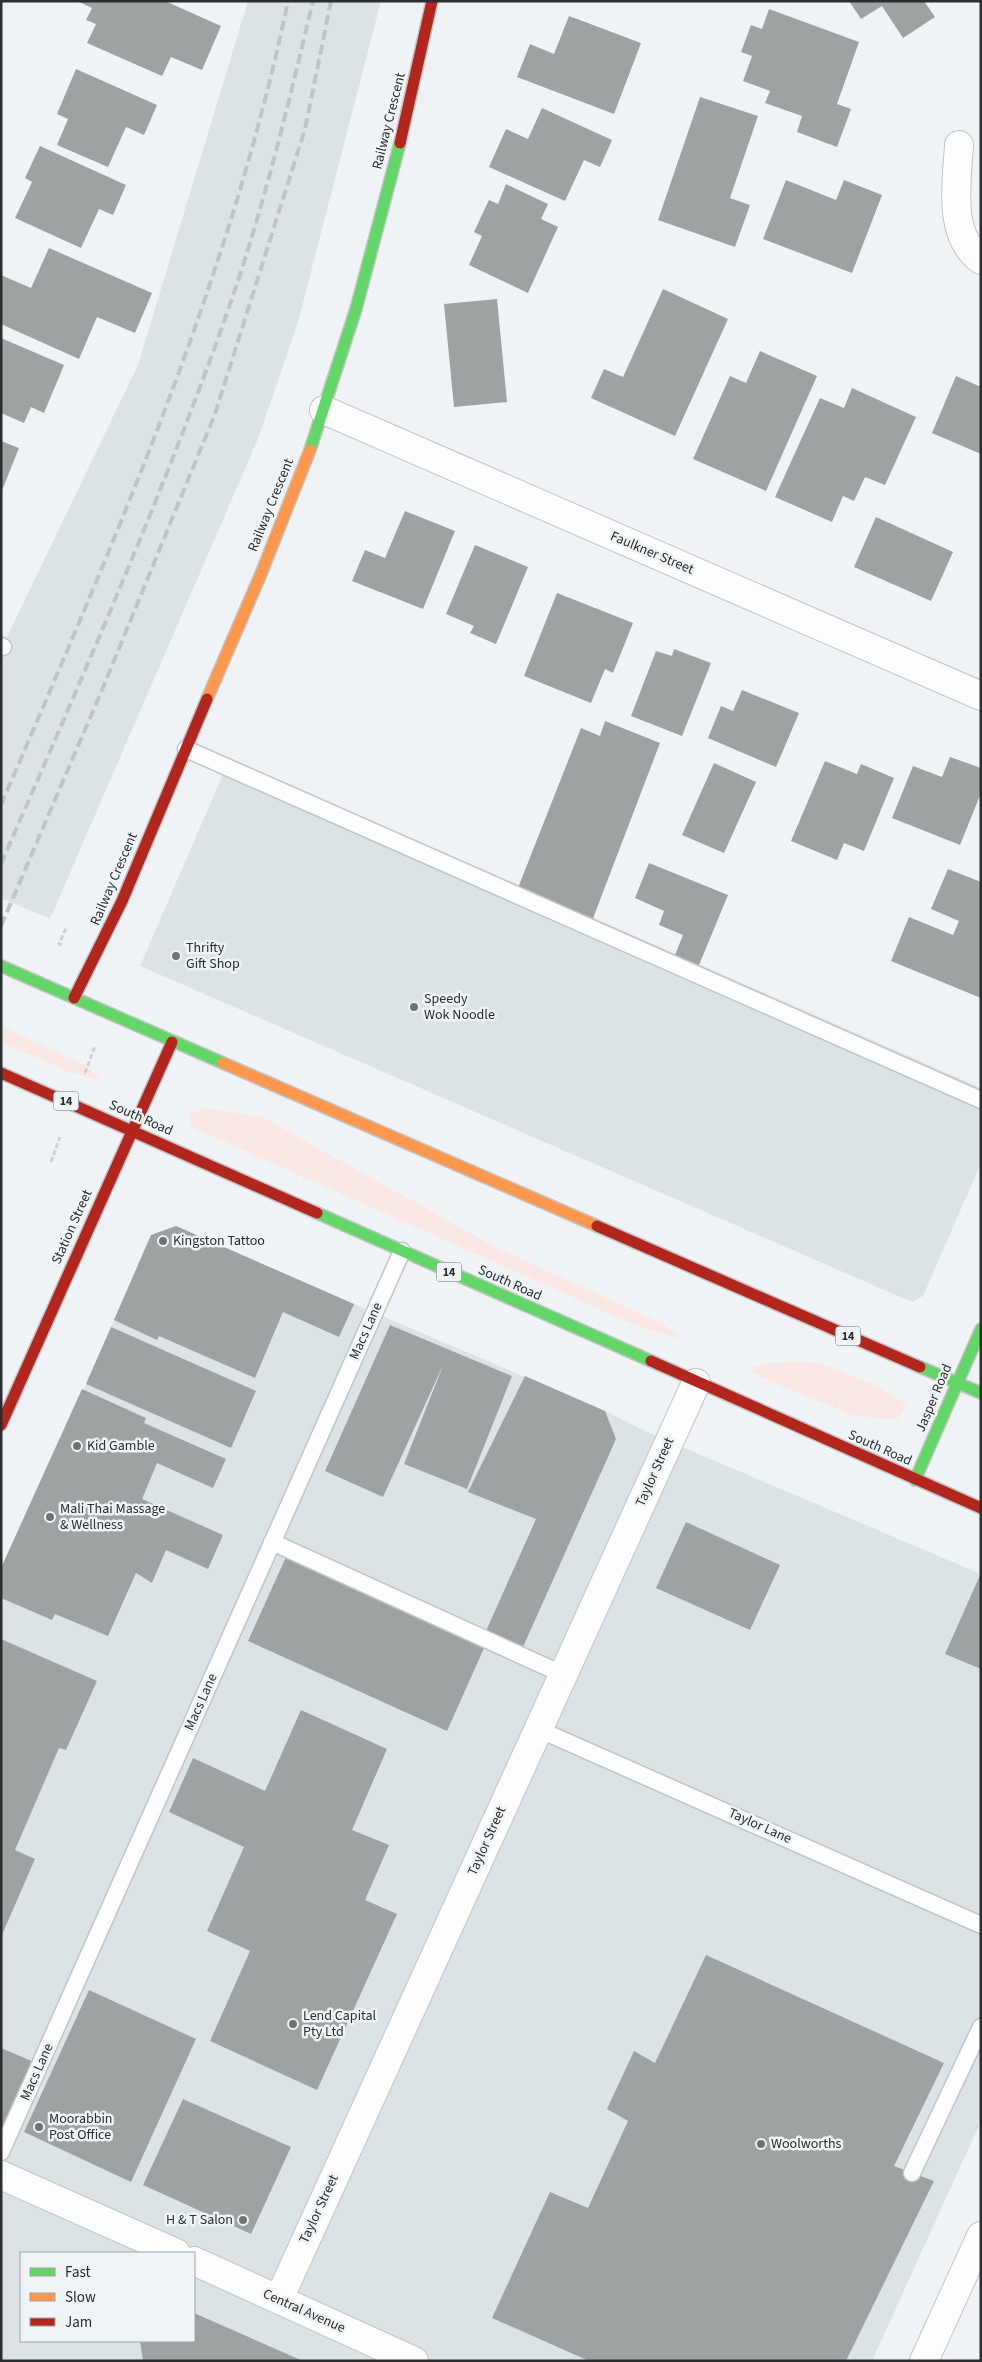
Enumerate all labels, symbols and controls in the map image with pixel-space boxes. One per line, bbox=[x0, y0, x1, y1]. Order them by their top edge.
street label: Railway Crescent bbox=[367, 70, 411, 172]
street label: Railway Crescent bbox=[243, 455, 299, 555]
street label: Faulkner Street bbox=[607, 526, 697, 580]
street label: Railway Crescent bbox=[85, 829, 143, 929]
place label: Thrifty Gift Shop bbox=[186, 938, 240, 974]
marker: Thrifty Gift Shop bbox=[170, 950, 182, 962]
place label: Speedy Wok Noodle bbox=[424, 989, 495, 1025]
marker: Speedy Wok Noodle bbox=[408, 1001, 420, 1013]
road number: 14 bbox=[54, 1092, 78, 1110]
street label: South Road bbox=[106, 1095, 176, 1141]
street label: Station Street bbox=[47, 1186, 97, 1267]
place label: Kingston Tattoo bbox=[173, 1231, 265, 1251]
marker: Kingston Tattoo bbox=[157, 1235, 169, 1247]
street label: South Road bbox=[475, 1260, 545, 1306]
road number: 14 bbox=[436, 1262, 462, 1282]
street label: Macs Lane bbox=[345, 1299, 388, 1363]
road number: 14 bbox=[836, 1326, 860, 1345]
street label: Jasper Road bbox=[911, 1361, 957, 1435]
street label: South Road bbox=[845, 1425, 915, 1471]
street label: Taylor Street bbox=[631, 1434, 679, 1510]
place label: Kid Gamble bbox=[87, 1436, 155, 1456]
marker: Kid Gamble bbox=[71, 1440, 83, 1452]
place label: Mali Thai Massage & Wellness bbox=[60, 1499, 165, 1535]
marker: Mali Thai Massage & Wellness bbox=[44, 1511, 56, 1523]
street label: Macs Lane bbox=[180, 1670, 223, 1734]
street label: Taylor Street bbox=[463, 1803, 511, 1879]
street label: Taylor Lane bbox=[725, 1803, 795, 1849]
place label: Lend Capital Pty Ltd bbox=[303, 2006, 377, 2042]
marker: Lend Capital Pty Ltd bbox=[287, 2018, 299, 2030]
street label: Macs Lane bbox=[16, 2040, 59, 2104]
place label: Moorabbin Post Office bbox=[49, 2109, 113, 2145]
marker: Moorabbin Post Office bbox=[33, 2121, 45, 2133]
place label: Woolworths bbox=[771, 2134, 842, 2154]
marker: Woolworths bbox=[755, 2138, 767, 2150]
street label: Taylor Street bbox=[294, 2171, 344, 2247]
place label: H & T Salon bbox=[166, 2210, 233, 2230]
marker: H & T Salon bbox=[237, 2214, 249, 2226]
legend bbox=[20, 2252, 195, 2342]
text: Fast bbox=[65, 2262, 91, 2283]
street label: Central Avenue bbox=[260, 2284, 349, 2338]
text: Slow bbox=[65, 2287, 96, 2308]
text: Jam bbox=[65, 2312, 92, 2333]

